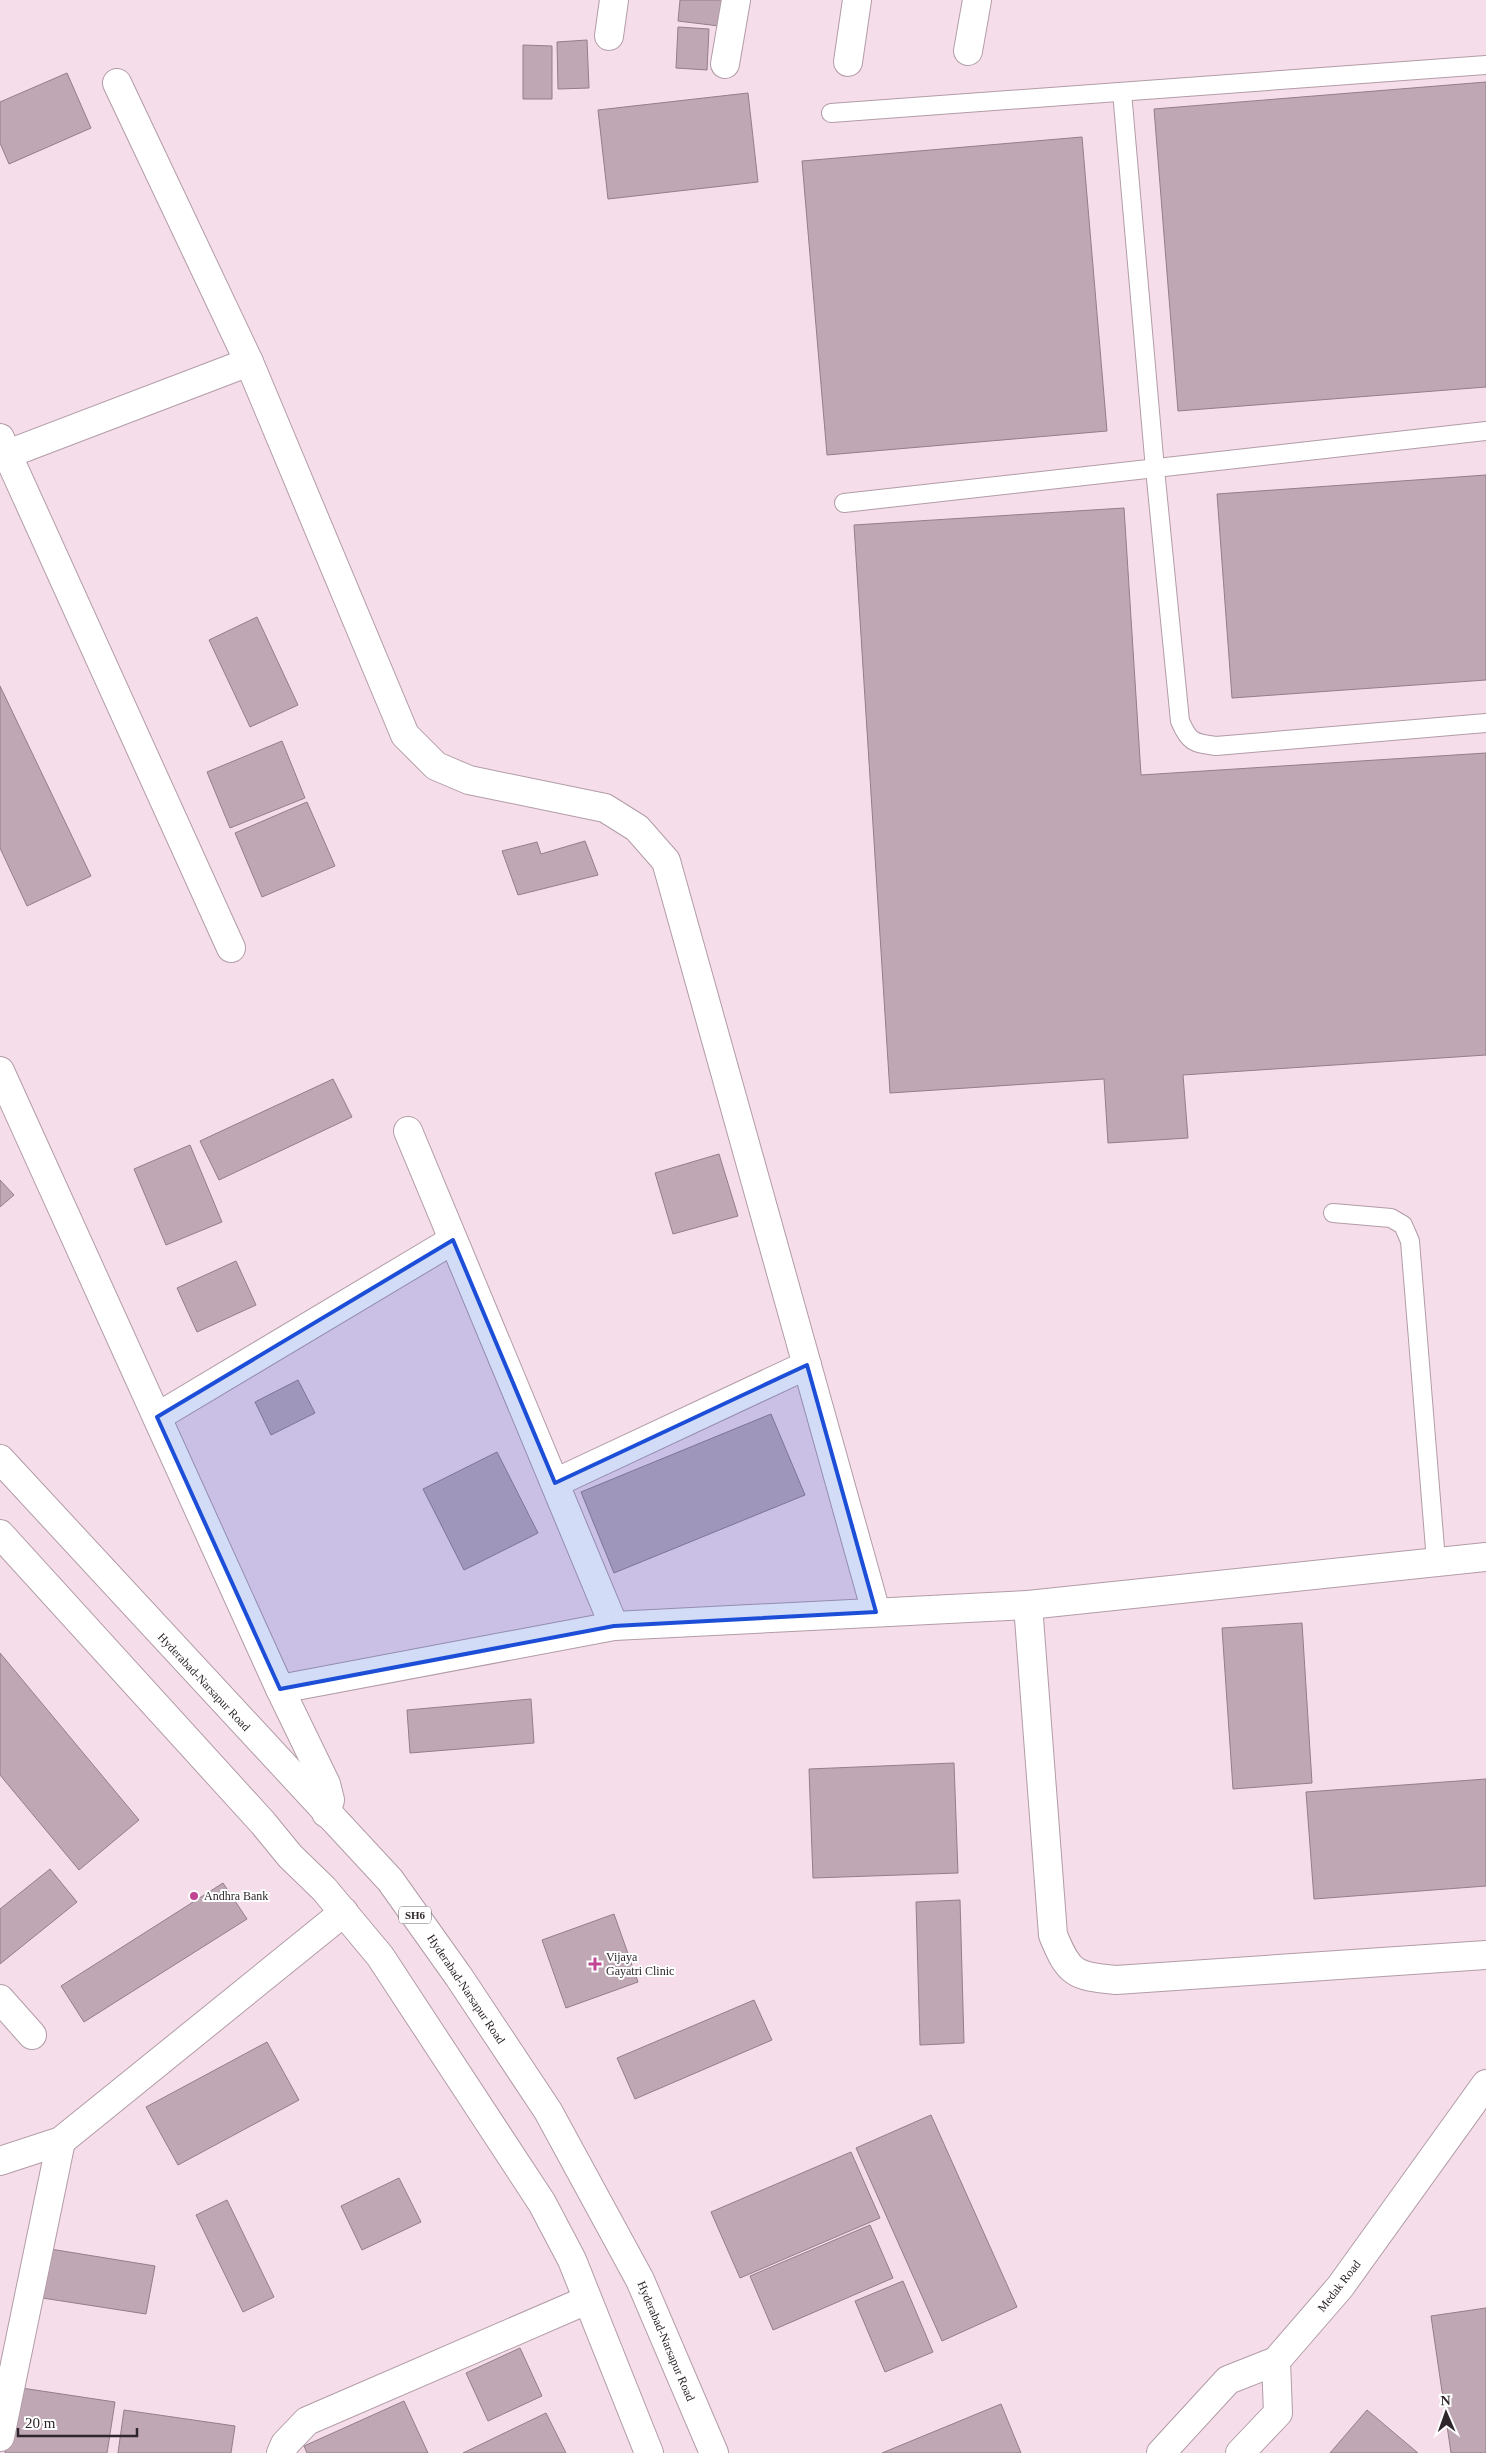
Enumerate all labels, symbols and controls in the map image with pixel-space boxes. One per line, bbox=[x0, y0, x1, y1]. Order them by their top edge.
street label: Hyderabad-Narsapur Road bbox=[155, 1630, 253, 1734]
place label: Andhra Bank bbox=[204, 1889, 268, 1903]
marker: Andhra Bank bbox=[188, 1890, 200, 1902]
road number: SH6 bbox=[399, 1906, 431, 1924]
street label: Hyderabad-Narsapur Road bbox=[424, 1932, 508, 2046]
place label: Vijaya Gayatri Clinic bbox=[606, 1950, 674, 1978]
marker: Vijaya Gayatri Clinic bbox=[588, 1957, 602, 1971]
street label: Medak Road bbox=[1315, 2257, 1363, 2315]
street label: Hyderabad-Narsapur Road bbox=[634, 2279, 698, 2403]
north arrow bbox=[1421, 2388, 1471, 2438]
text: N bbox=[1440, 2393, 1451, 2408]
scale bar bbox=[18, 2406, 136, 2438]
text: 20 m bbox=[25, 2415, 56, 2431]

